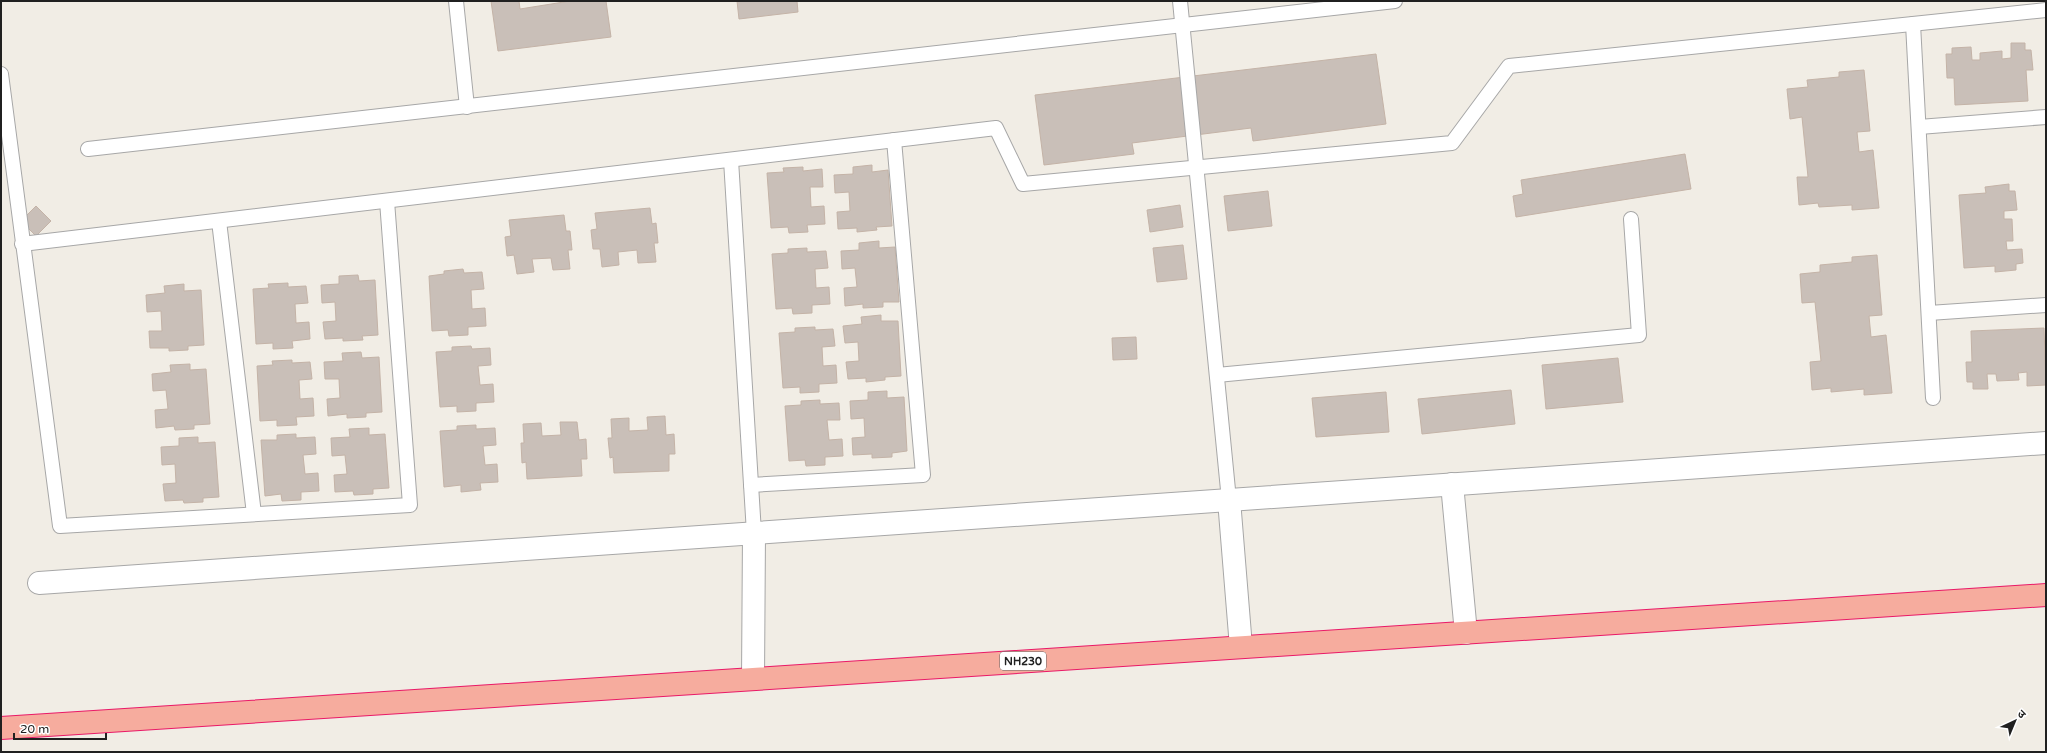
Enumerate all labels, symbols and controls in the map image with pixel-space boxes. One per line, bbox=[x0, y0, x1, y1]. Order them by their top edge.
road number: NH230 bbox=[1000, 652, 1046, 670]
north arrow bbox=[1995, 701, 2035, 741]
text: उ bbox=[2015, 707, 2029, 721]
scale bar bbox=[14, 715, 106, 741]
text: 20 m bbox=[20, 722, 49, 736]

